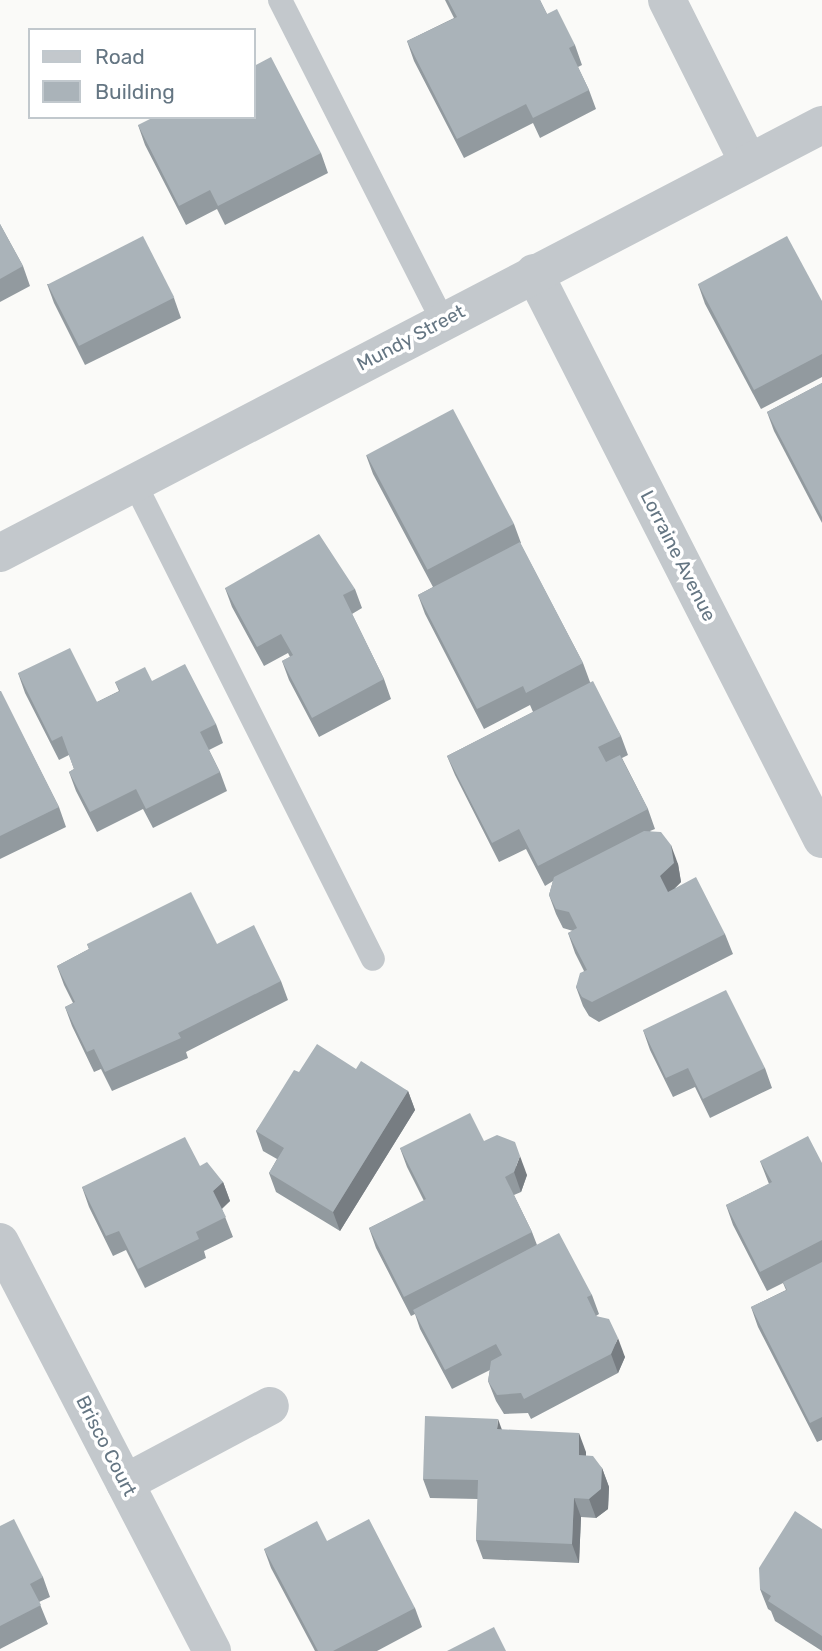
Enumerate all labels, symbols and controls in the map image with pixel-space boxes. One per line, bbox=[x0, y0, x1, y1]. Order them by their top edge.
legend bbox=[28, 28, 256, 119]
text: Road bbox=[95, 44, 145, 69]
text: Building bbox=[95, 79, 175, 104]
street label: Mundy Street bbox=[353, 300, 469, 376]
street label: Lorraine Avenue bbox=[635, 487, 721, 625]
street label: Brisco Court bbox=[71, 1392, 141, 1500]

